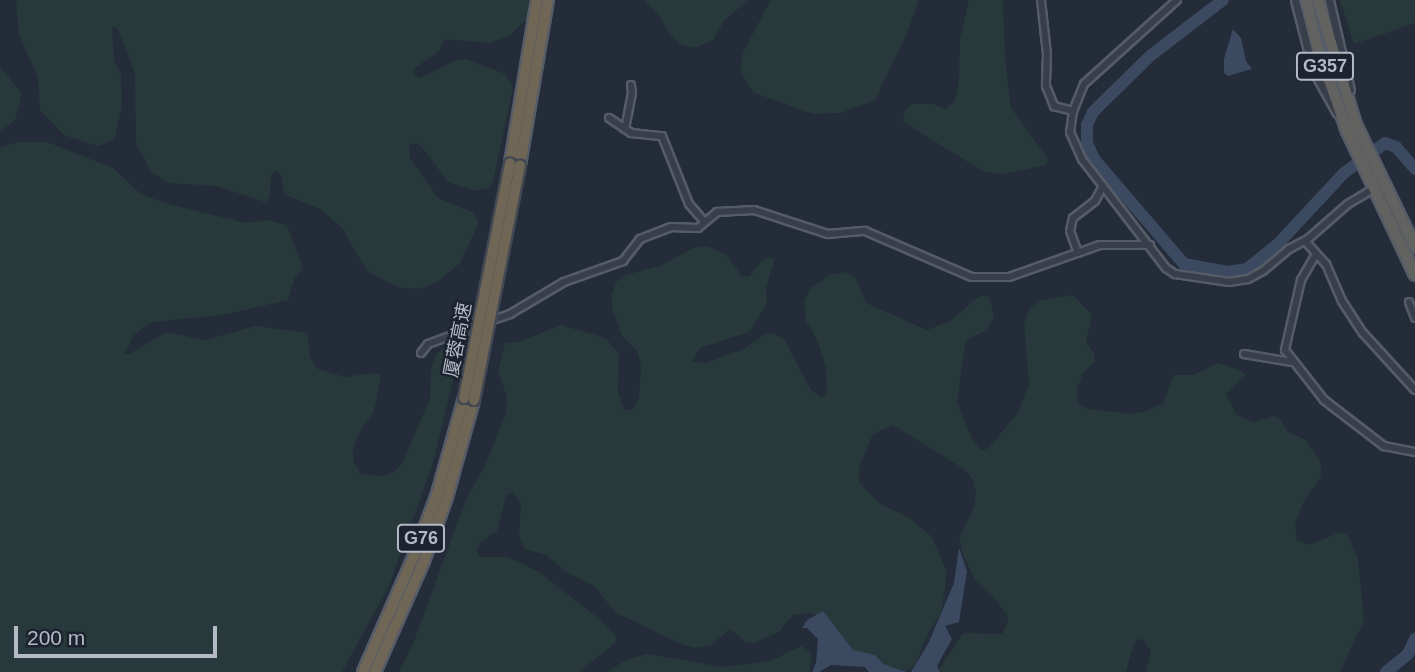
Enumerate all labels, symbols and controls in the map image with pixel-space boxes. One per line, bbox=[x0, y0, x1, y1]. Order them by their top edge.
road number: G357 bbox=[1295, 52, 1355, 80]
street label: 厦蓉高速 bbox=[440, 301, 476, 379]
road number: G76 bbox=[396, 524, 446, 552]
scale bar bbox=[18, 612, 220, 656]
text: 200 m bbox=[27, 626, 85, 649]

